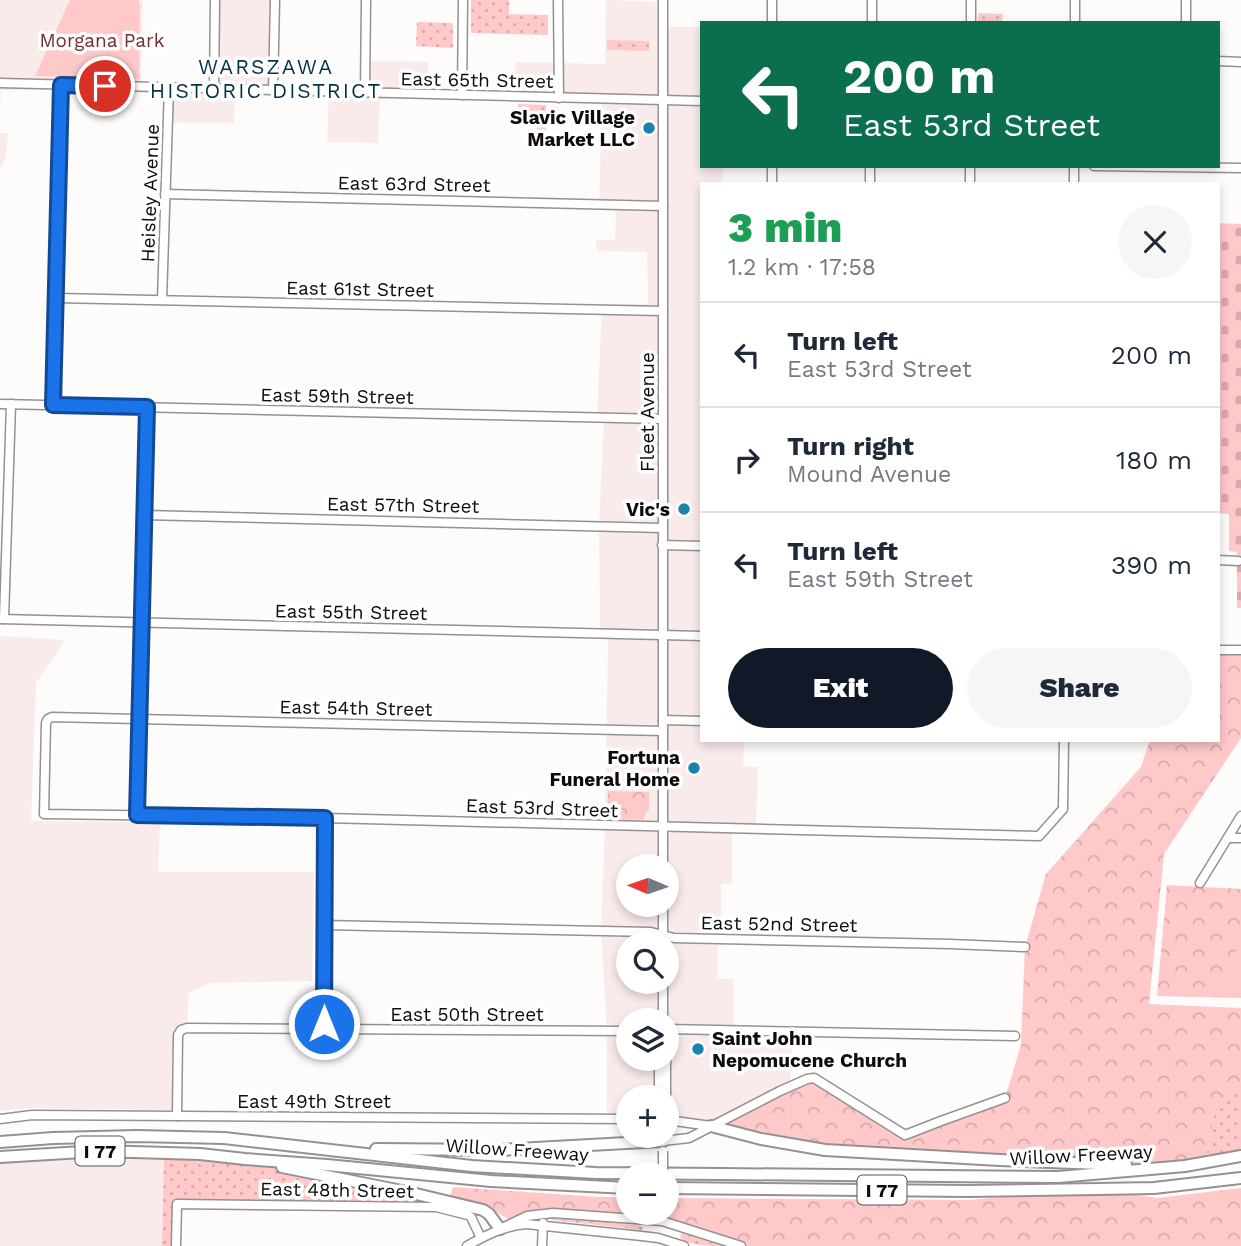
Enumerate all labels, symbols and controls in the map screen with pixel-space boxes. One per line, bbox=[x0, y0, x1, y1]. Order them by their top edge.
park label: Morgana Park bbox=[39, 29, 165, 52]
text: 200 m bbox=[843, 47, 995, 105]
icon: left bbox=[728, 49, 819, 140]
district label: WARSZAWA HISTORIC DISTRICT bbox=[150, 54, 382, 103]
pin bbox=[75, 56, 135, 116]
icon: arrive bbox=[86, 67, 124, 105]
street label: East 65th Street bbox=[400, 67, 554, 93]
place label: Slavic Village Market LLC bbox=[510, 106, 635, 151]
text: East 53rd Street bbox=[843, 106, 1100, 144]
marker: Slavic Village Market LLC bbox=[641, 120, 657, 136]
street label: Heisley Avenue bbox=[136, 123, 164, 263]
street label: East 63rd Street bbox=[337, 171, 491, 197]
text: 3 min bbox=[728, 203, 842, 252]
button: close bbox=[1118, 205, 1192, 279]
text: 1.2 km · 17:58 bbox=[728, 254, 876, 281]
street label: East 61st Street bbox=[286, 276, 434, 302]
text: Turn left bbox=[787, 326, 898, 356]
icon: left bbox=[728, 336, 766, 374]
text: 200 m bbox=[1111, 340, 1192, 370]
street label: Fleet Avenue bbox=[636, 352, 659, 472]
text: East 53rd Street bbox=[787, 356, 972, 383]
street label: East 59th Street bbox=[260, 383, 414, 409]
text: Turn right bbox=[787, 431, 914, 461]
icon: right bbox=[728, 441, 766, 479]
text: 180 m bbox=[1116, 445, 1192, 475]
text: Mound Avenue bbox=[787, 461, 951, 488]
street label: East 57th Street bbox=[327, 492, 479, 518]
place label: Vic's bbox=[626, 498, 670, 521]
marker: Vic's bbox=[676, 501, 692, 517]
text: Turn left bbox=[787, 536, 898, 566]
icon: left bbox=[728, 546, 766, 584]
text: 390 m bbox=[1111, 550, 1192, 580]
text: East 59th Street bbox=[787, 566, 973, 593]
street label: East 55th Street bbox=[274, 599, 428, 625]
button: Exit bbox=[728, 648, 953, 728]
button: Share bbox=[967, 648, 1192, 728]
street label: East 54th Street bbox=[279, 695, 433, 721]
place label: Fortuna Funeral Home bbox=[549, 746, 680, 791]
marker: Fortuna Funeral Home bbox=[686, 760, 702, 776]
street label: East 53rd Street bbox=[465, 794, 619, 822]
north arrow bbox=[616, 854, 679, 917]
map controls bbox=[616, 854, 679, 1225]
street label: East 52nd Street bbox=[700, 911, 858, 937]
button: search bbox=[616, 931, 679, 994]
position arrow bbox=[287, 987, 361, 1061]
street label: East 50th Street bbox=[390, 1003, 544, 1026]
button: layers bbox=[616, 1008, 679, 1071]
place label: Saint John Nepomucene Church bbox=[712, 1027, 907, 1072]
marker: Saint John Nepomucene Church bbox=[690, 1041, 706, 1057]
button: + bbox=[616, 1085, 679, 1148]
street label: East 49th Street bbox=[237, 1090, 391, 1113]
street label: Willow Freeway bbox=[445, 1134, 590, 1166]
road number: I 77 bbox=[76, 1136, 124, 1166]
street label: Willow Freeway bbox=[1009, 1140, 1154, 1170]
button: − bbox=[616, 1162, 679, 1225]
road number: I 77 bbox=[858, 1176, 906, 1204]
street label: East 48th Street bbox=[260, 1177, 414, 1203]

